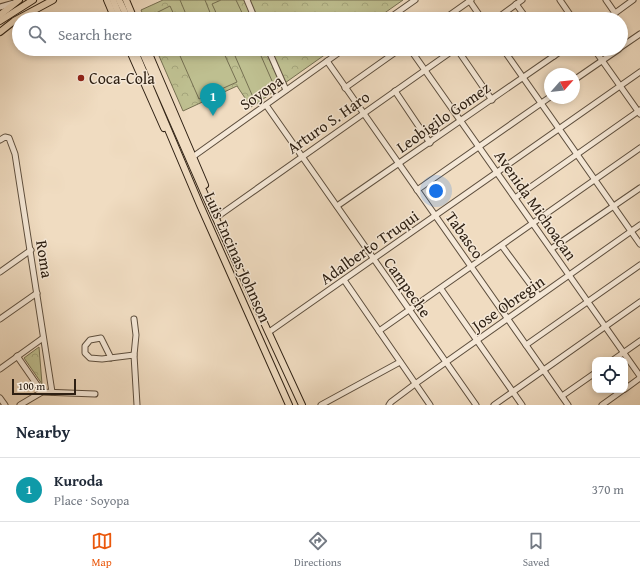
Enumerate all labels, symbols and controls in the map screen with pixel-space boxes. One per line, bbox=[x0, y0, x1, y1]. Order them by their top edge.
search box bbox=[12, 12, 628, 56]
icon: search bbox=[26, 23, 48, 45]
text: Search here bbox=[58, 24, 132, 45]
place label: Coca-Cola bbox=[89, 66, 155, 90]
street label: Soyopa bbox=[234, 68, 288, 116]
north arrow bbox=[544, 68, 580, 104]
marker: Coca-Cola bbox=[76, 73, 86, 83]
street label: Leobigilo Gomez bbox=[391, 76, 495, 158]
pin: 1 bbox=[200, 83, 226, 116]
street label: Arturo S. Haro bbox=[282, 84, 374, 160]
street label: Avenida Michoacan bbox=[489, 145, 583, 265]
your location bbox=[426, 181, 446, 201]
street label: Luis Encinas Johnson bbox=[198, 188, 278, 326]
street label: Adalberto Truqui bbox=[315, 204, 424, 290]
street label: Tabasco bbox=[440, 206, 490, 264]
street label: Roma bbox=[30, 238, 60, 280]
street label: Campeche bbox=[378, 252, 438, 322]
street label: Jose Obregin bbox=[465, 269, 549, 338]
map controls bbox=[592, 357, 628, 393]
button: locate bbox=[592, 357, 628, 393]
scale bar bbox=[12, 377, 76, 396]
text: 100 m bbox=[18, 378, 45, 394]
text: Nearby bbox=[16, 419, 70, 444]
text: Kuroda bbox=[54, 470, 103, 491]
text: 1 bbox=[26, 480, 32, 499]
text: 370 m bbox=[592, 480, 624, 499]
text: Place · Soyopa bbox=[54, 491, 130, 510]
tab: Map bbox=[91, 530, 113, 570]
tab: Directions bbox=[294, 530, 341, 570]
tab: Saved bbox=[523, 530, 549, 570]

